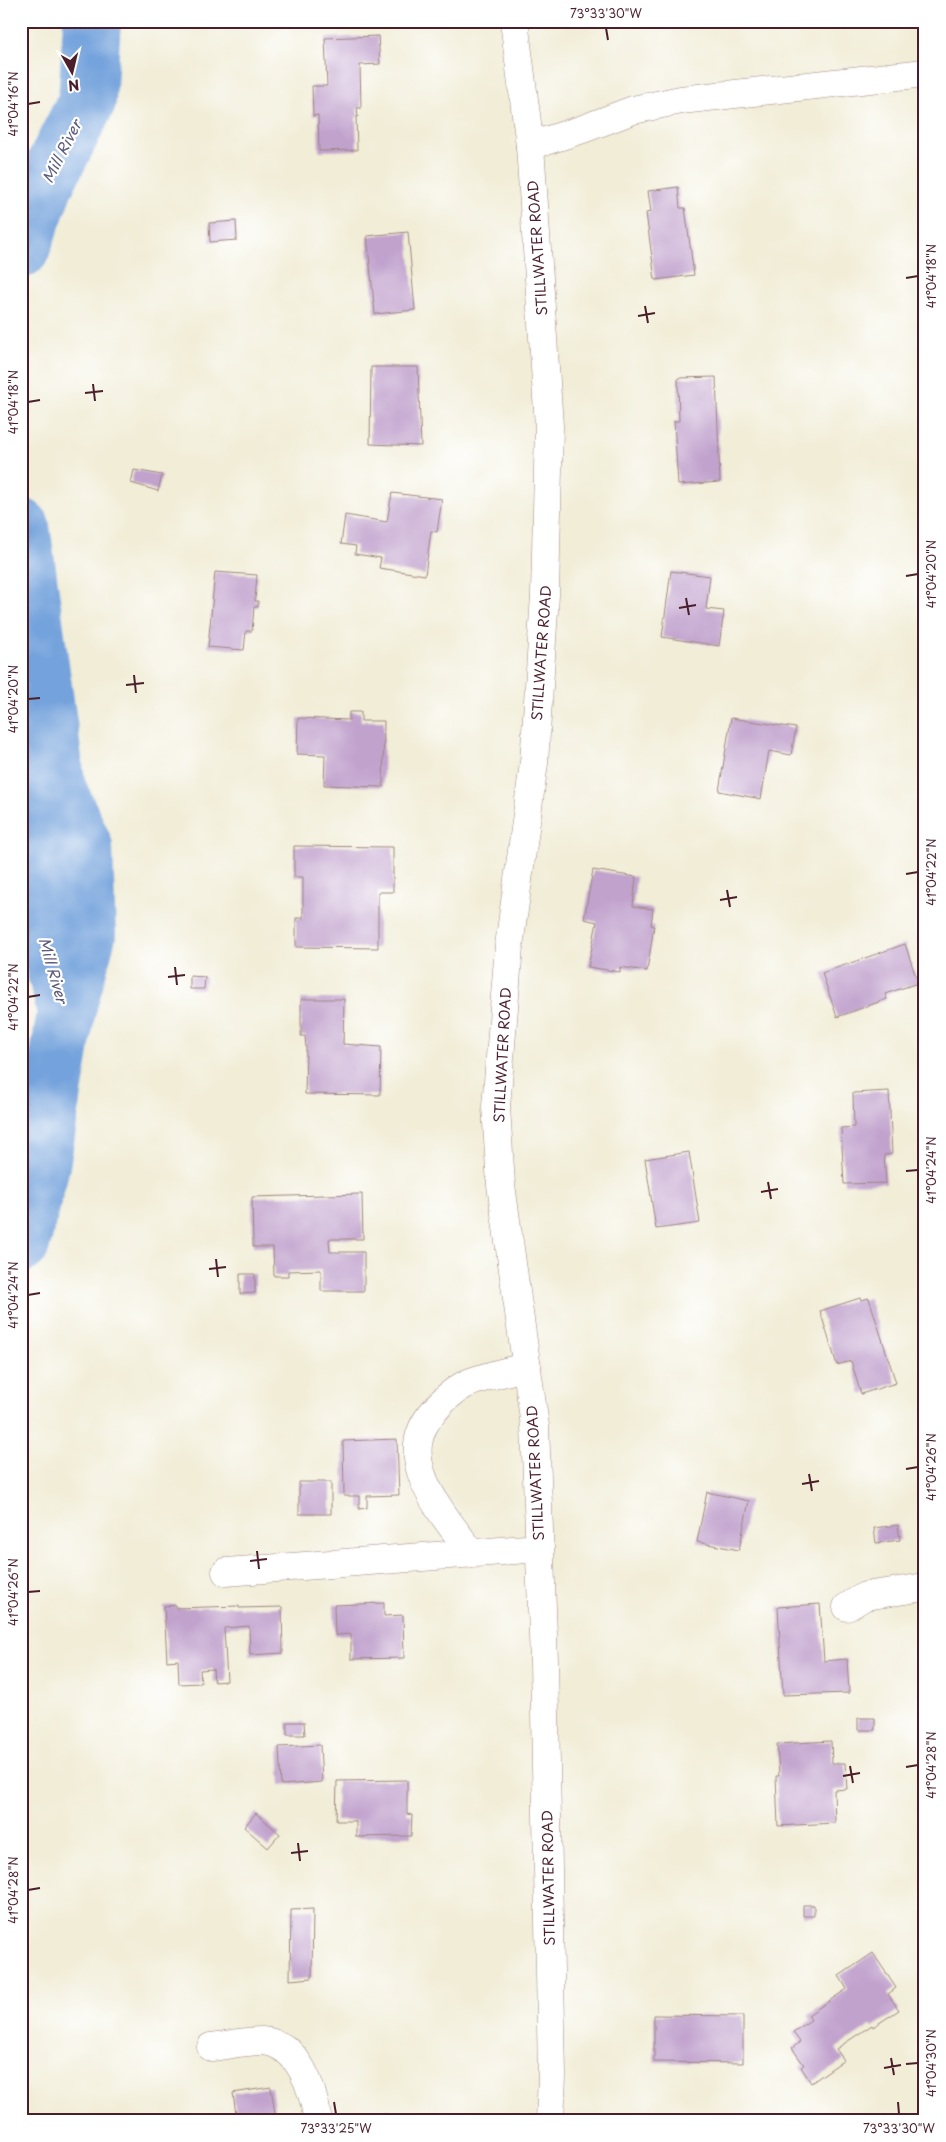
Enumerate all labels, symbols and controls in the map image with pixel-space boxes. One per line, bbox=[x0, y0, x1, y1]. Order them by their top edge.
text: 73°33'30"W bbox=[570, 4, 643, 22]
north arrow bbox=[48, 48, 98, 98]
text: 41°04'16"N bbox=[4, 71, 22, 137]
text: N bbox=[67, 74, 81, 97]
water label: Mill River bbox=[35, 114, 88, 186]
street label: STILLWATER ROAD bbox=[522, 180, 552, 316]
text: 41°04'18"N bbox=[922, 244, 940, 308]
text: 41°04'18"N bbox=[4, 370, 22, 434]
text: 41°04'20"N bbox=[922, 540, 940, 608]
street label: STILLWATER ROAD bbox=[526, 585, 556, 721]
text: 41°04'20"N bbox=[4, 665, 22, 733]
text: 41°04'22"N bbox=[922, 838, 940, 906]
water label: Mill River bbox=[34, 934, 75, 1008]
text: 41°04'22"N bbox=[4, 963, 22, 1031]
street label: STILLWATER ROAD bbox=[488, 987, 516, 1123]
text: 41°04'24"N bbox=[922, 1136, 940, 1204]
text: 41°04'24"N bbox=[4, 1261, 22, 1329]
street label: STILLWATER ROAD bbox=[521, 1405, 549, 1541]
text: 41°04'26"N bbox=[922, 1433, 940, 1501]
text: 41°04'26"N bbox=[4, 1558, 22, 1626]
text: 41°04'28"N bbox=[922, 1731, 940, 1799]
street label: STILLWATER ROAD bbox=[536, 1810, 560, 1946]
text: 41°04'28"N bbox=[4, 1856, 22, 1924]
text: 41°04'30"N bbox=[922, 2029, 940, 2097]
text: 73°33'25"W bbox=[300, 2119, 372, 2137]
text: 73°33'30"W bbox=[863, 2119, 936, 2137]

